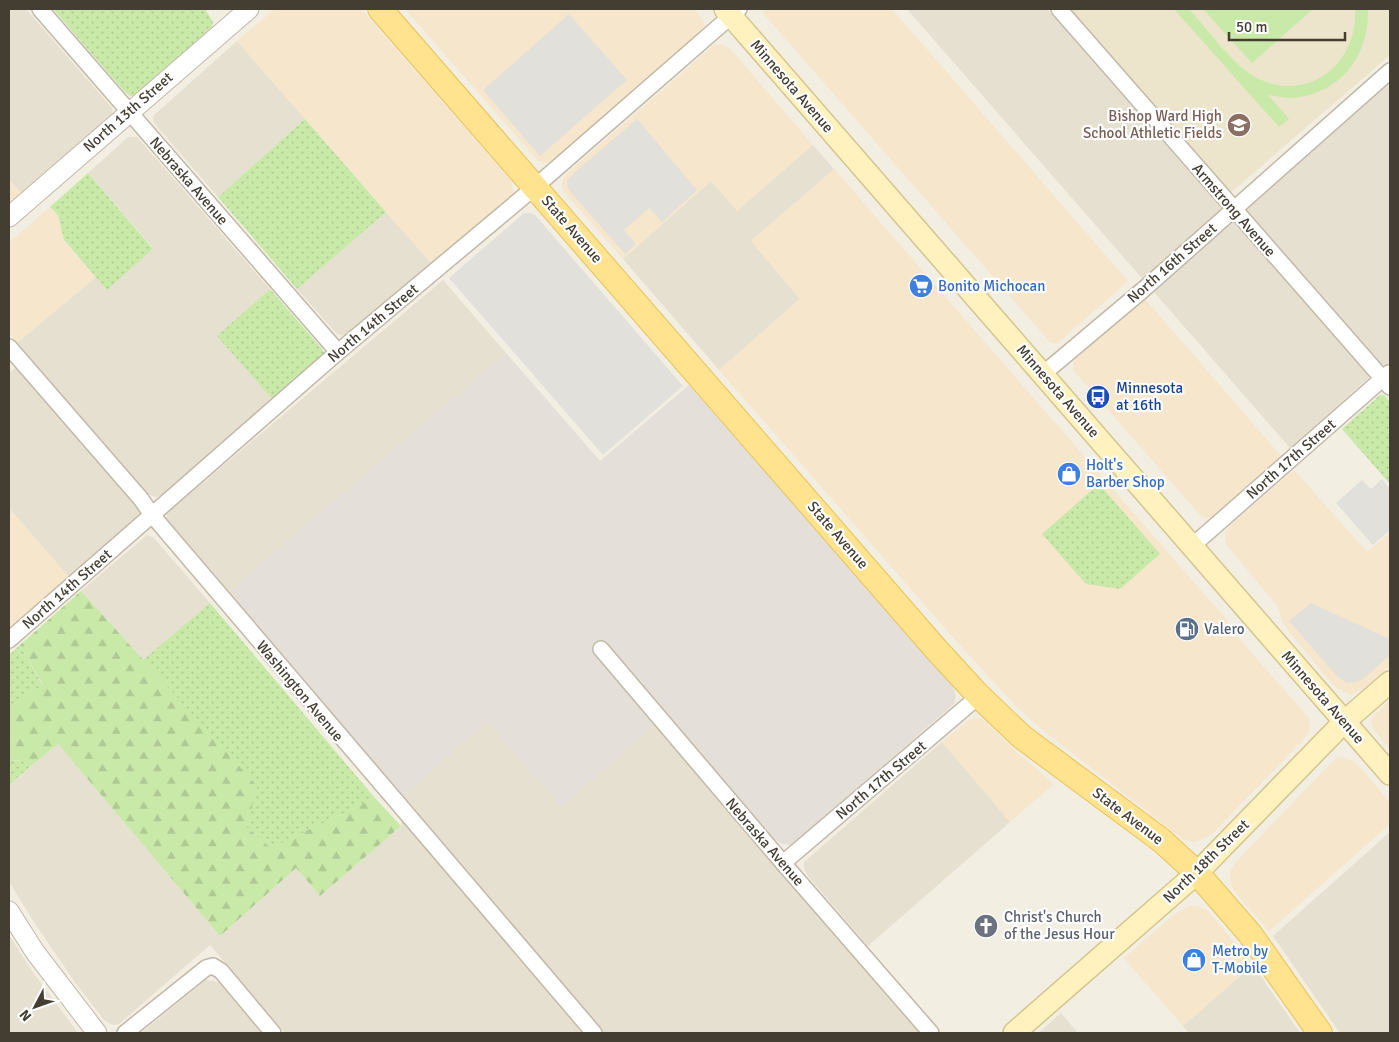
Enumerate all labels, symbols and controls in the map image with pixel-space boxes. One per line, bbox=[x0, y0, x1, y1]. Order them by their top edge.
scale bar bbox=[1229, 10, 1345, 42]
text: 50 m bbox=[1236, 18, 1267, 36]
street label: Minnesota Avenue bbox=[747, 36, 837, 136]
street label: North 13th Street bbox=[80, 68, 176, 156]
place label: Bishop Ward High School Athletic Fields bbox=[1083, 107, 1222, 142]
school or university icon: Bishop Ward High School Athletic Fields bbox=[1226, 112, 1252, 138]
street label: Nebraska Avenue bbox=[146, 133, 232, 229]
street label: Armstrong Avenue bbox=[1189, 160, 1279, 260]
street label: State Avenue bbox=[538, 191, 606, 267]
street label: North 16th Street bbox=[1124, 219, 1220, 307]
supermarket icon: Bonito Michocan bbox=[908, 273, 934, 299]
place label: Bonito Michocan bbox=[938, 277, 1045, 295]
street label: North 14th Street bbox=[324, 280, 422, 366]
street label: Minnesota Avenue bbox=[1013, 341, 1103, 441]
place label: Minnesota at 16th bbox=[1116, 379, 1183, 414]
bus stop icon: Minnesota at 16th bbox=[1085, 384, 1111, 410]
street label: North 17th Street bbox=[1243, 415, 1339, 503]
place label: Holt's Barber Shop bbox=[1086, 456, 1165, 491]
shop icon: Holt's Barber Shop bbox=[1056, 461, 1082, 487]
street label: State Avenue bbox=[804, 497, 872, 573]
street label: North 14th Street bbox=[19, 545, 115, 633]
fuel station icon: Valero bbox=[1174, 616, 1200, 642]
place label: Valero bbox=[1204, 620, 1245, 638]
street label: Washington Avenue bbox=[253, 637, 347, 745]
street label: Minnesota Avenue bbox=[1278, 647, 1368, 747]
street label: North 17th Street bbox=[832, 737, 930, 823]
street label: State Avenue bbox=[1089, 784, 1167, 848]
street label: Nebraska Avenue bbox=[722, 794, 808, 890]
street label: North 18th Street bbox=[1159, 815, 1253, 907]
place label: Christ's Church of the Jesus Hour bbox=[1004, 908, 1115, 943]
church icon: Christ's Church of the Jesus Hour bbox=[973, 913, 999, 939]
place label: Metro by T-Mobile bbox=[1212, 942, 1268, 977]
shop icon: Metro by T-Mobile bbox=[1181, 947, 1207, 973]
north arrow bbox=[10, 982, 60, 1032]
text: N bbox=[16, 1006, 35, 1024]

